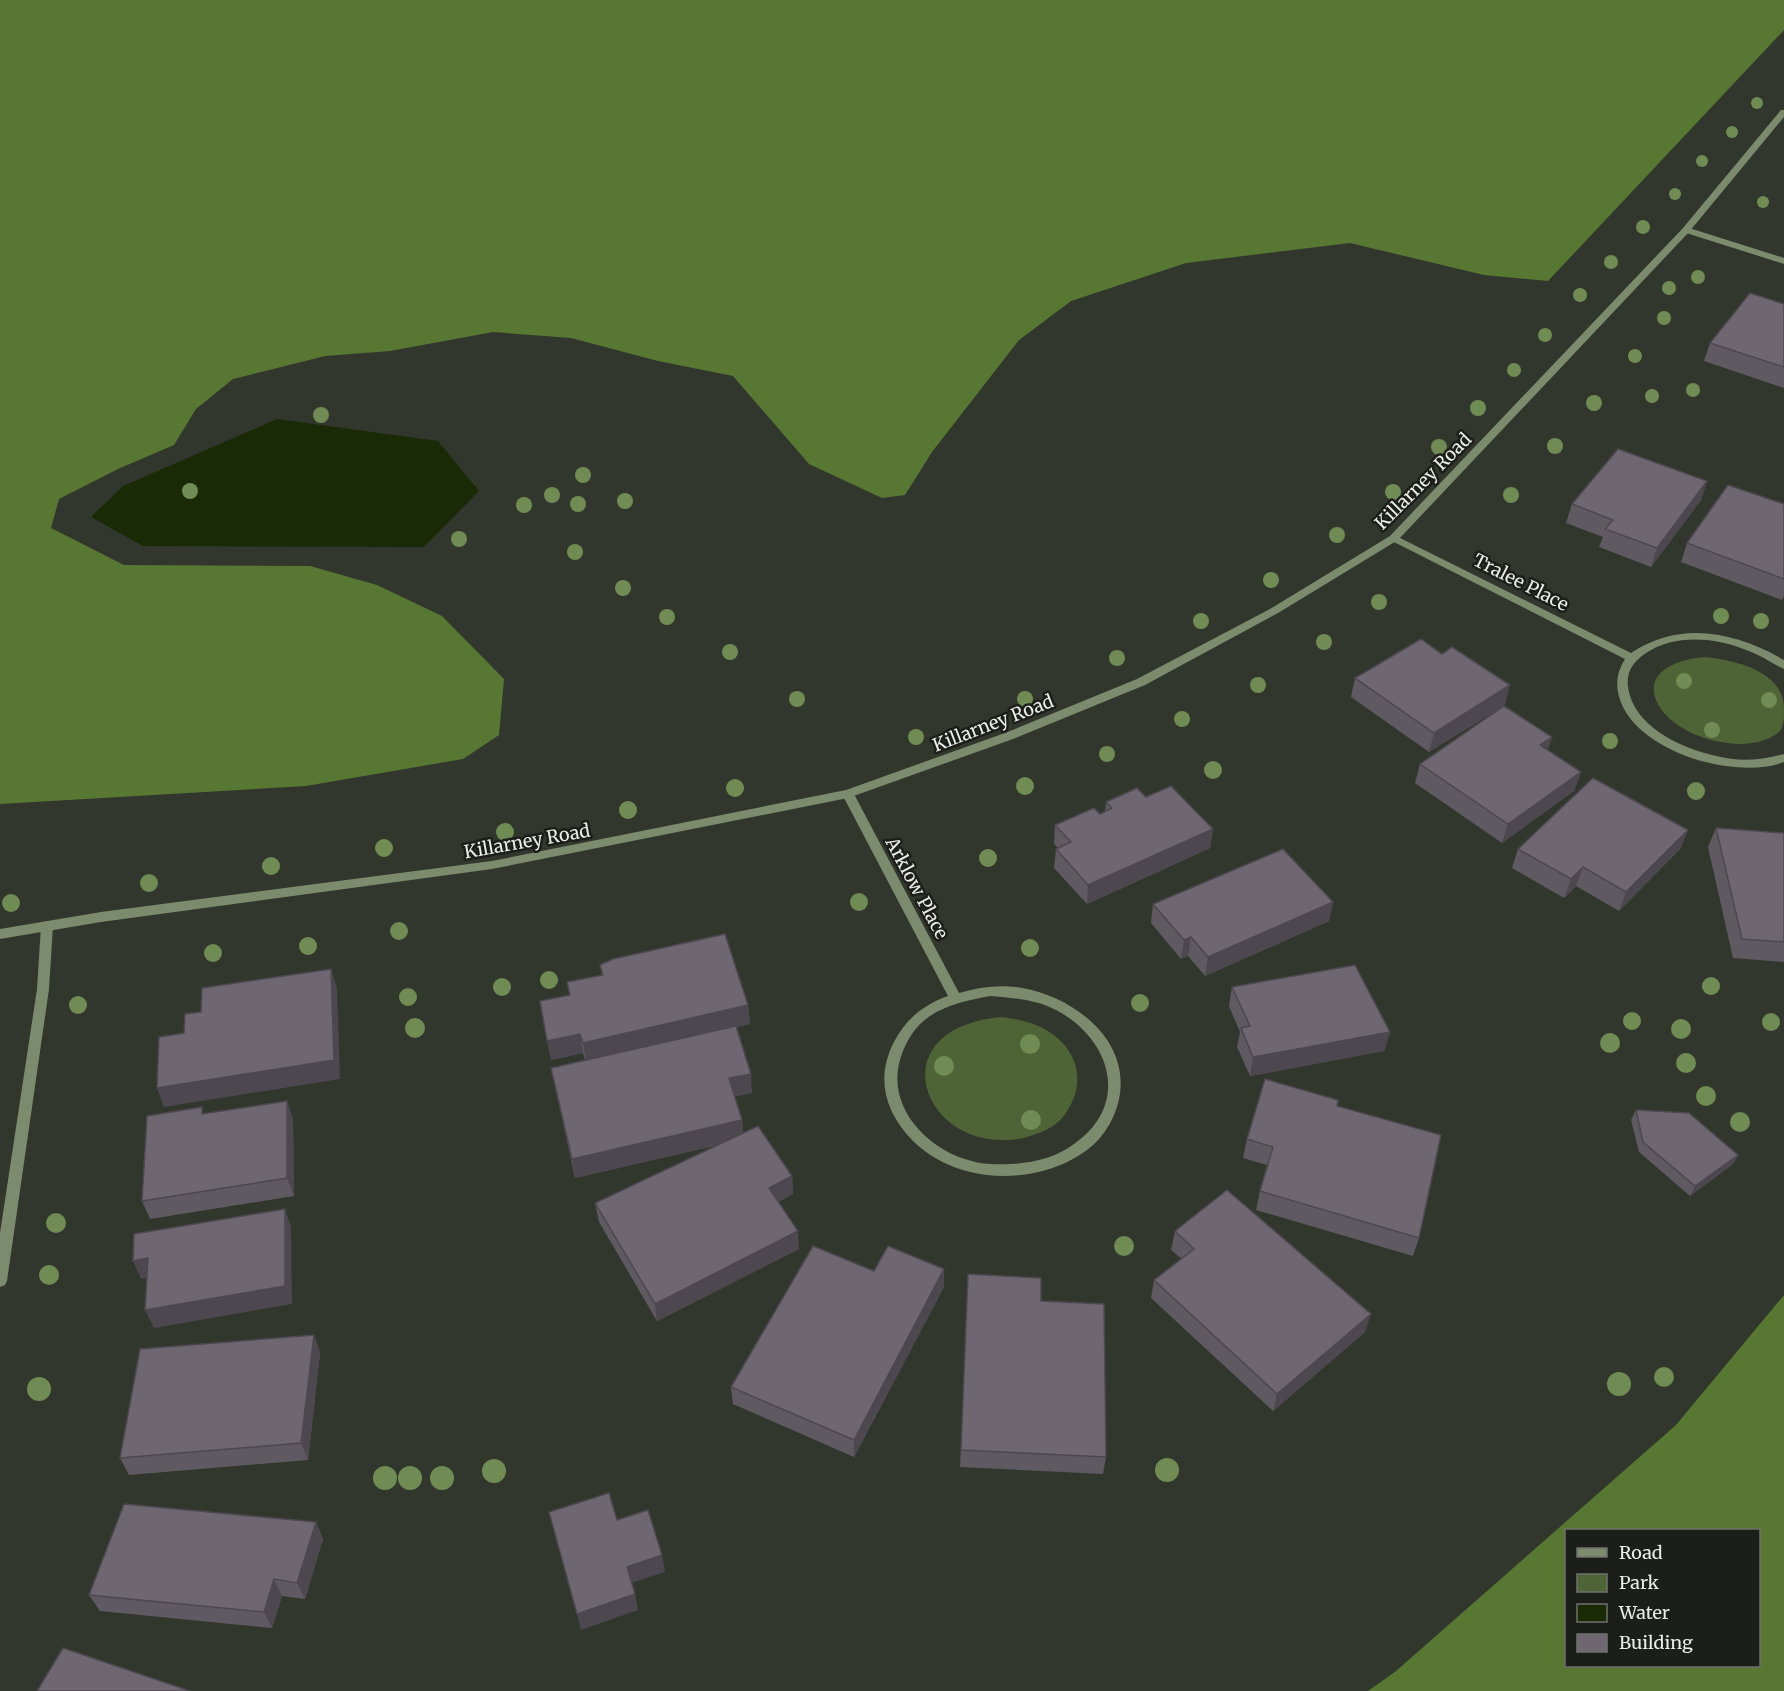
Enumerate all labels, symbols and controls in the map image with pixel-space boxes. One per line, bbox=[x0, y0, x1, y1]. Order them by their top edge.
street label: Killarney Road bbox=[1370, 428, 1476, 534]
street label: Tralee Place bbox=[1469, 548, 1573, 616]
street label: Killarney Road bbox=[929, 689, 1057, 757]
street label: Killarney Road bbox=[462, 819, 592, 863]
street label: Arklow Place bbox=[880, 832, 954, 943]
legend bbox=[1565, 1529, 1760, 1667]
text: Road bbox=[1619, 1541, 1663, 1564]
text: Park bbox=[1619, 1571, 1660, 1594]
text: Water bbox=[1618, 1601, 1670, 1624]
text: Building bbox=[1619, 1631, 1693, 1654]

